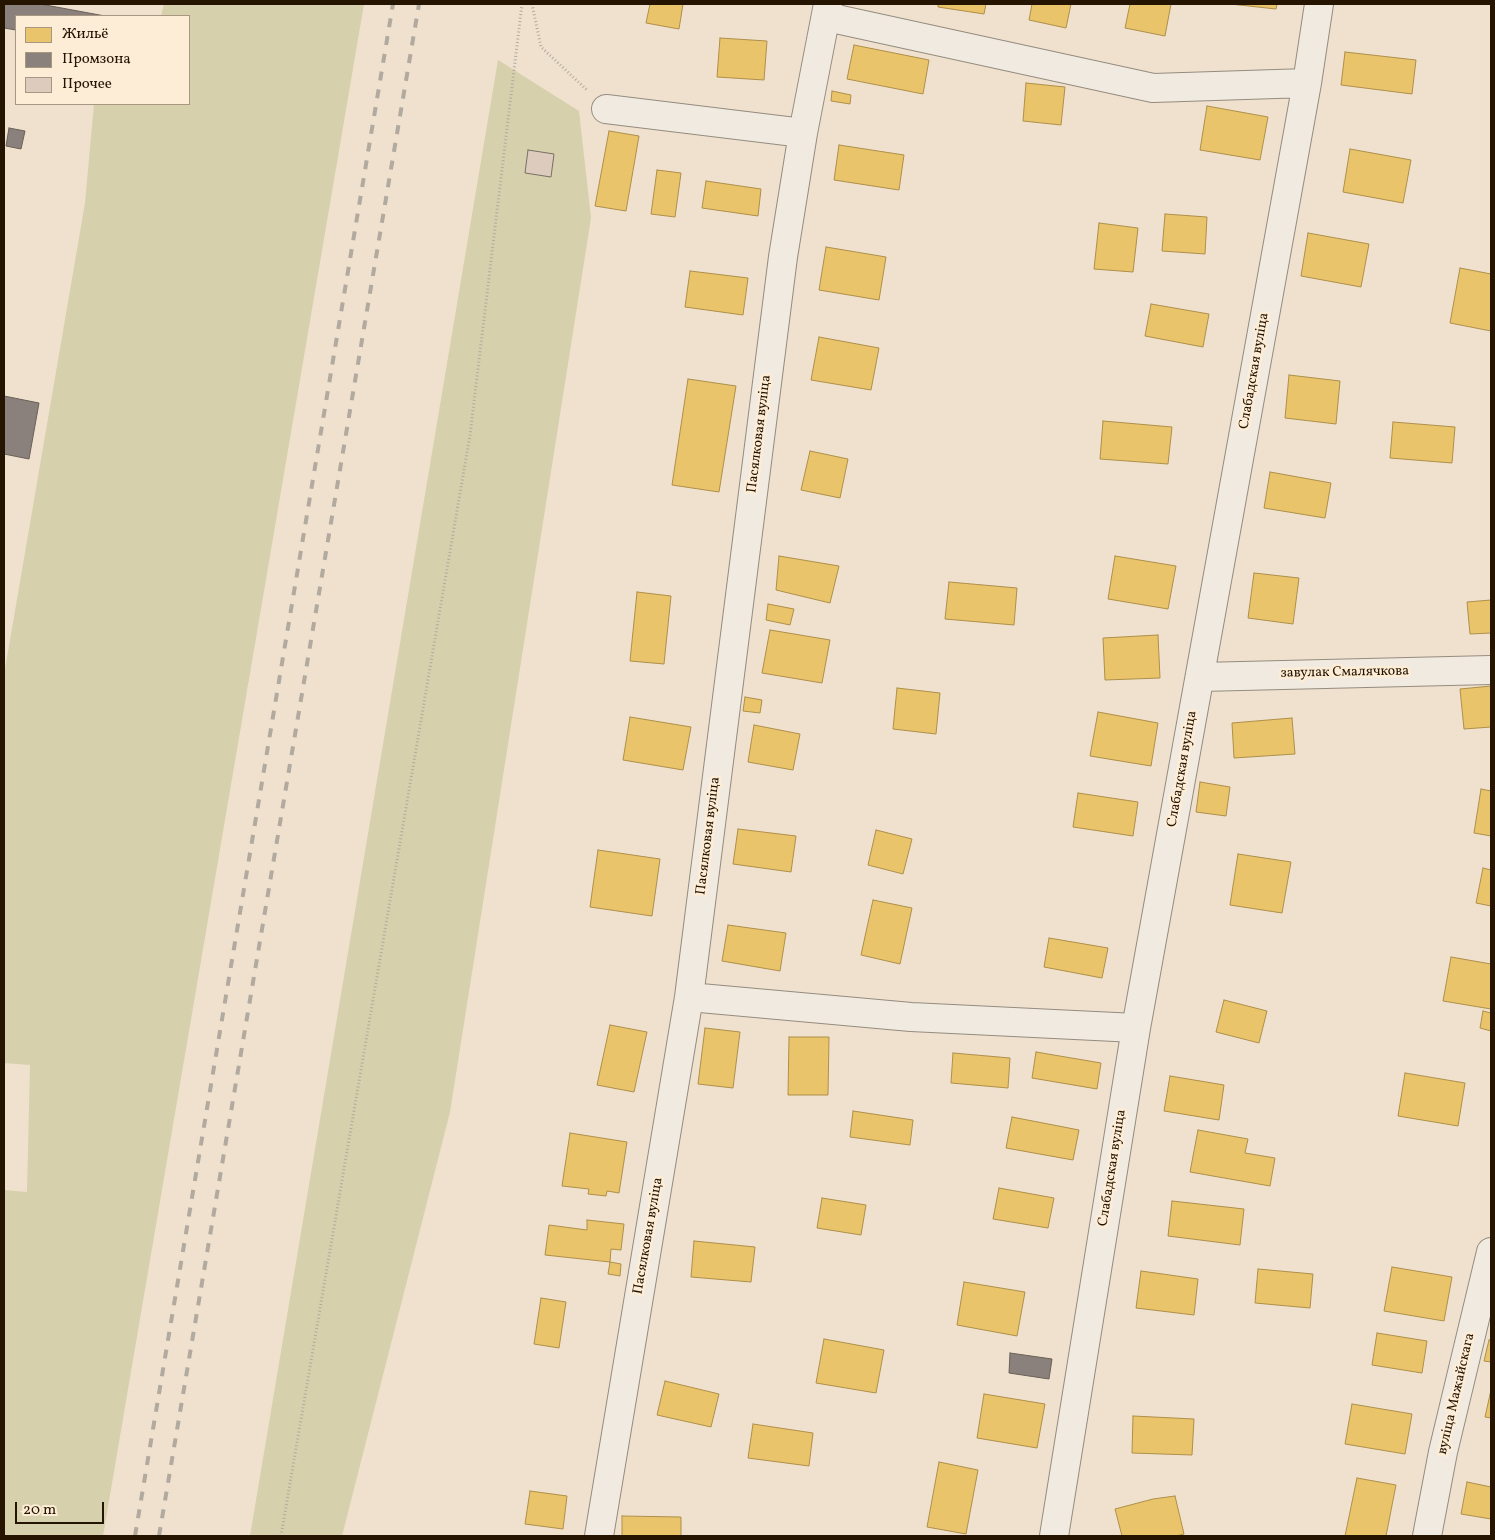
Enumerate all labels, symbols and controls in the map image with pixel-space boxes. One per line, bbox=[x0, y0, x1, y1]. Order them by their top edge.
legend bbox=[15, 15, 190, 105]
text: Жильё bbox=[62, 24, 108, 45]
text: Промзона bbox=[62, 49, 131, 70]
text: Прочее bbox=[62, 74, 112, 95]
street label: Слабадская вуліца bbox=[1236, 311, 1274, 431]
street label: Пасялковая вуліца bbox=[744, 374, 776, 494]
street label: завулак Смалячкова bbox=[1281, 663, 1409, 683]
street label: Слабадская вуліца bbox=[1164, 709, 1202, 829]
street label: Пасялковая вуліца bbox=[693, 776, 725, 896]
street label: Слабадская вуліца bbox=[1095, 1108, 1131, 1228]
street label: Пасялковая вуліца bbox=[630, 1176, 668, 1296]
street label: вуліца Мажайскага bbox=[1435, 1332, 1479, 1456]
scale bar bbox=[18, 1492, 106, 1524]
text: 20 m bbox=[23, 1500, 56, 1521]

